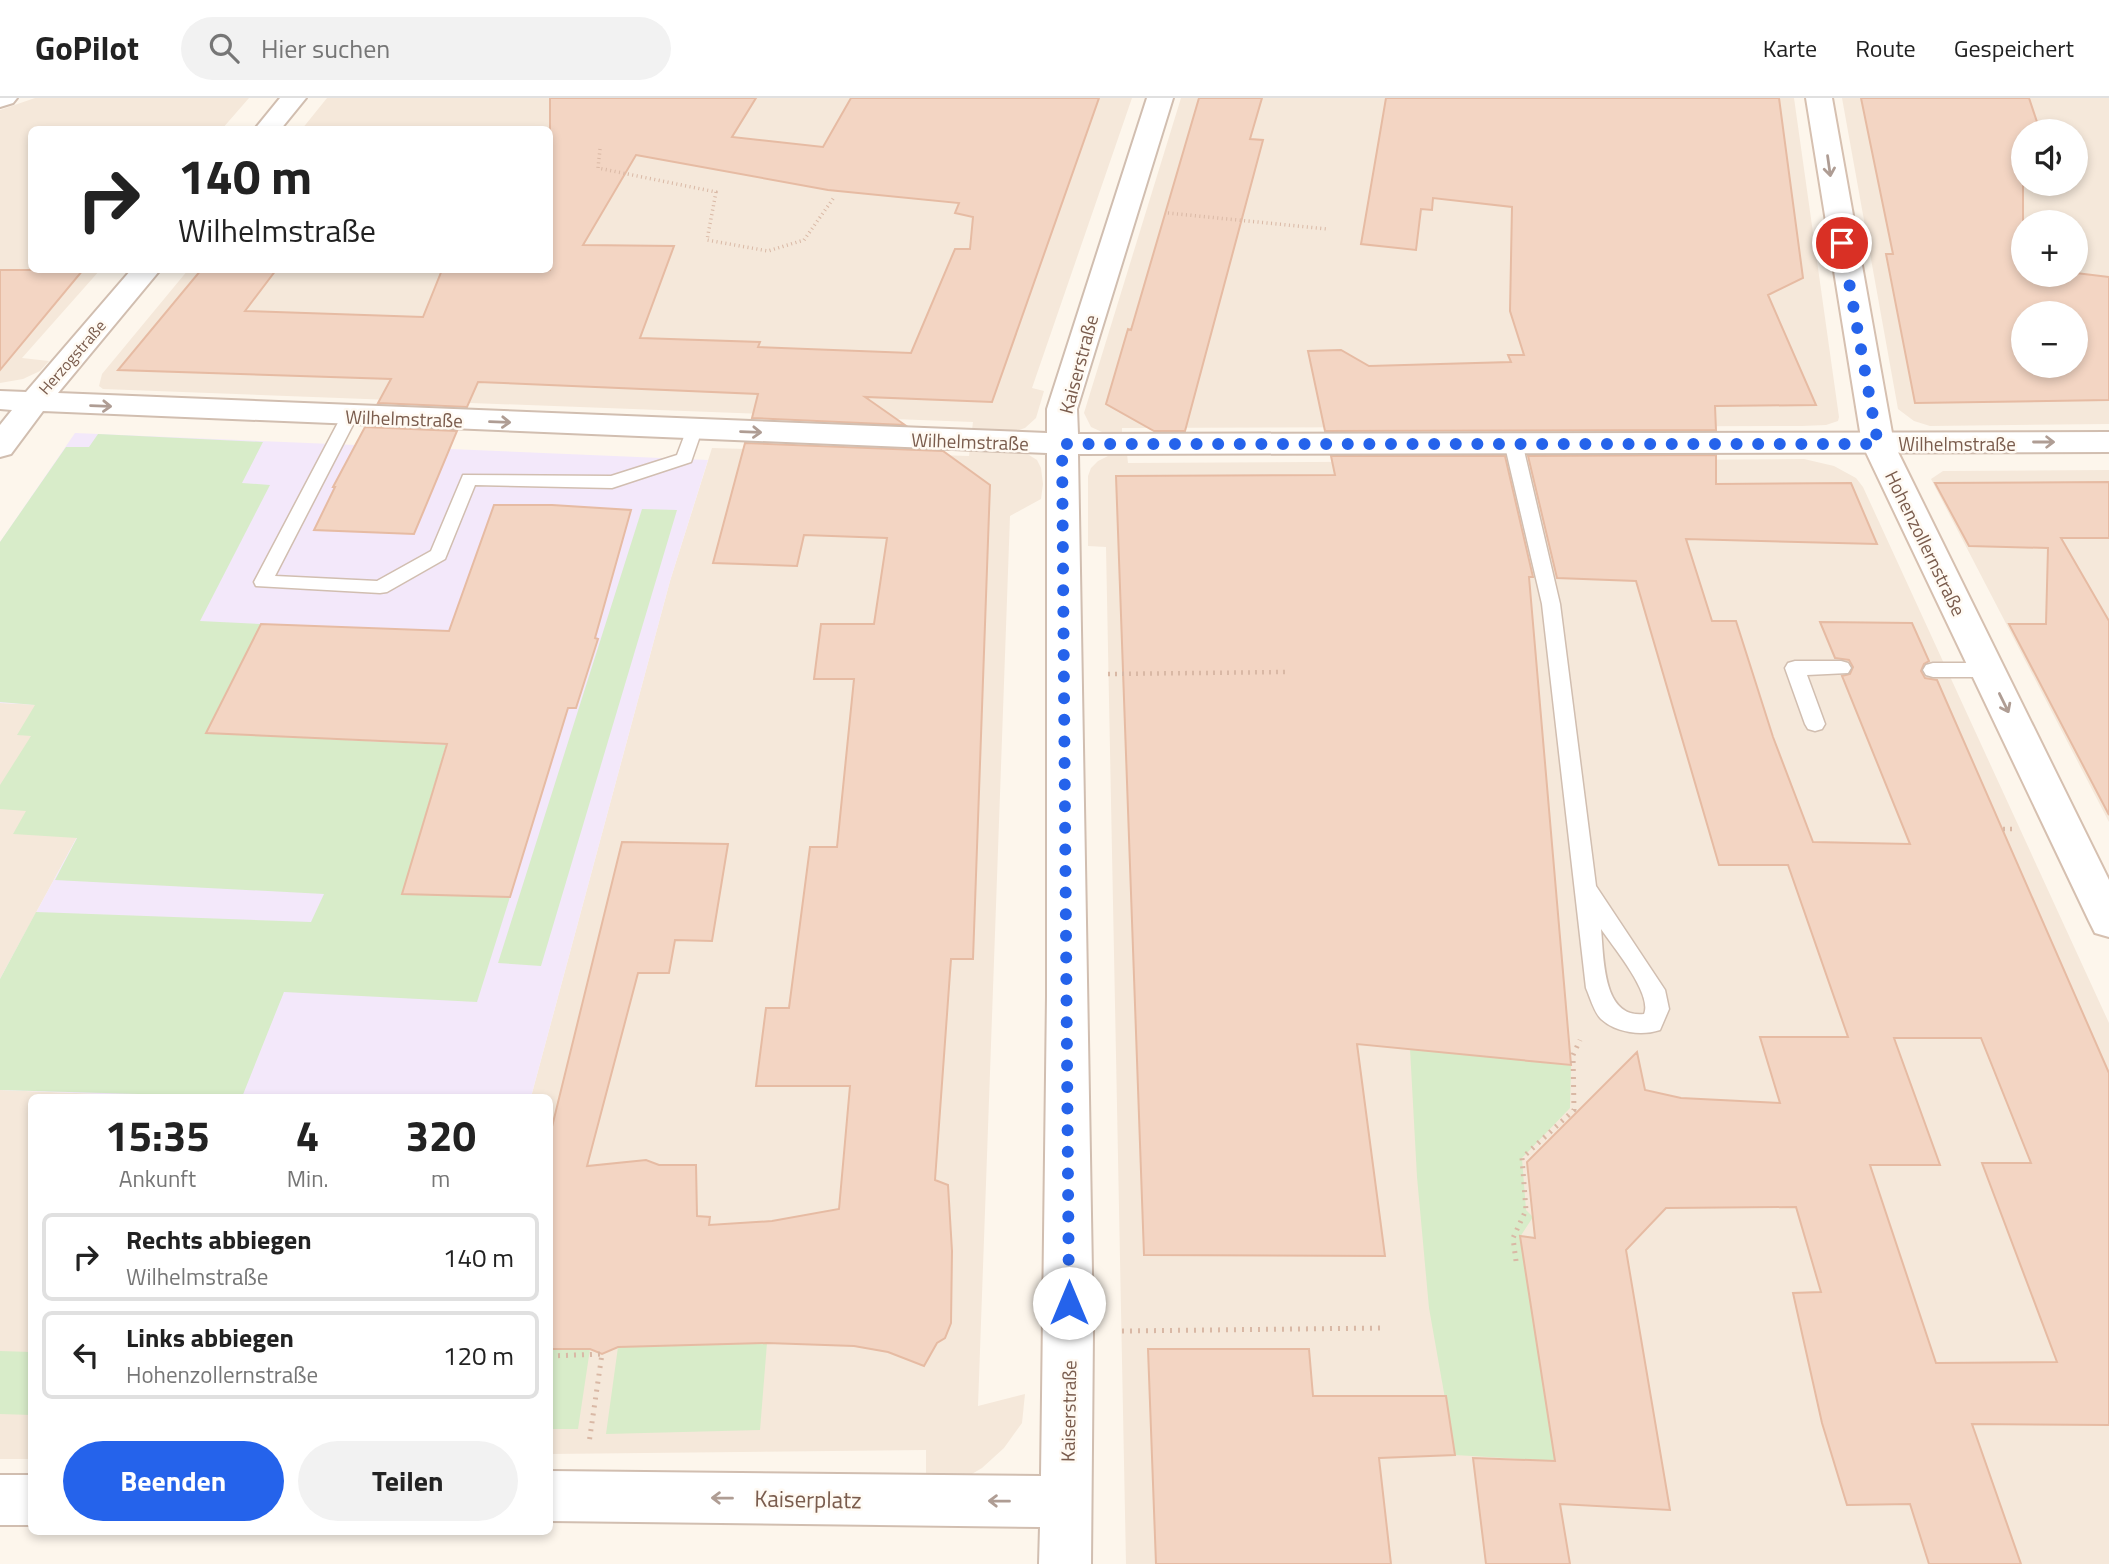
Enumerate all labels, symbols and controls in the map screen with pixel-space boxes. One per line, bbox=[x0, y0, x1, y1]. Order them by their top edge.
search box bbox=[181, 17, 671, 80]
text: GoPilot bbox=[35, 23, 139, 73]
icon: search bbox=[205, 29, 243, 67]
text: Hier suchen bbox=[261, 29, 390, 68]
text: Karte bbox=[1763, 30, 1817, 66]
text: Route bbox=[1855, 30, 1916, 66]
text: Gespeichert bbox=[1954, 30, 2074, 66]
map controls bbox=[2011, 119, 2088, 378]
button: sound bbox=[2011, 119, 2088, 196]
text: 140 m bbox=[178, 138, 312, 213]
icon: right bbox=[63, 154, 154, 245]
one-way arrow bbox=[1822, 154, 1835, 176]
text: Wilhelmstraße bbox=[178, 206, 376, 254]
button: + bbox=[2011, 210, 2088, 287]
pin bbox=[1812, 213, 1872, 273]
icon: arrive bbox=[1823, 224, 1861, 262]
button: − bbox=[2011, 301, 2088, 378]
street label: Kaiserstraße bbox=[1051, 311, 1105, 417]
street label: Herzogstraße bbox=[33, 314, 111, 400]
one-way arrow bbox=[89, 399, 112, 412]
street label: Wilhelmstraße bbox=[345, 401, 463, 435]
one-way arrow bbox=[488, 415, 511, 428]
street label: Wilhelmstraße bbox=[911, 424, 1029, 458]
one-way arrow bbox=[740, 426, 763, 439]
street label: Wilhelmstraße bbox=[1898, 429, 2016, 458]
one-way arrow bbox=[2032, 436, 2055, 449]
street label: Hohenzollernstraße bbox=[1878, 465, 1974, 621]
one-way arrow bbox=[1998, 692, 2011, 713]
text: 15:35 bbox=[105, 1103, 210, 1167]
text: 4 bbox=[296, 1103, 319, 1167]
text: 320 bbox=[405, 1103, 476, 1167]
text: Ankunft bbox=[119, 1161, 196, 1196]
text: Min. bbox=[287, 1161, 328, 1196]
text: m bbox=[431, 1161, 450, 1196]
text: Rechts abbiegen bbox=[126, 1220, 312, 1259]
icon: right bbox=[67, 1238, 105, 1276]
text: 140 m bbox=[443, 1238, 514, 1277]
text: Wilhelmstraße bbox=[126, 1259, 268, 1294]
position arrow bbox=[1032, 1266, 1106, 1340]
text: Links abbiegen bbox=[126, 1318, 294, 1357]
icon: left bbox=[67, 1336, 105, 1374]
text: 120 m bbox=[443, 1336, 514, 1375]
text: Hohenzollernstraße bbox=[126, 1357, 318, 1392]
street label: Kaiserstraße bbox=[1053, 1360, 1083, 1462]
button: Beenden bbox=[63, 1441, 284, 1521]
button: Teilen bbox=[298, 1441, 518, 1521]
street label: Kaiserplatz bbox=[754, 1481, 862, 1517]
one-way arrow bbox=[711, 1491, 734, 1505]
one-way arrow bbox=[988, 1494, 1011, 1508]

